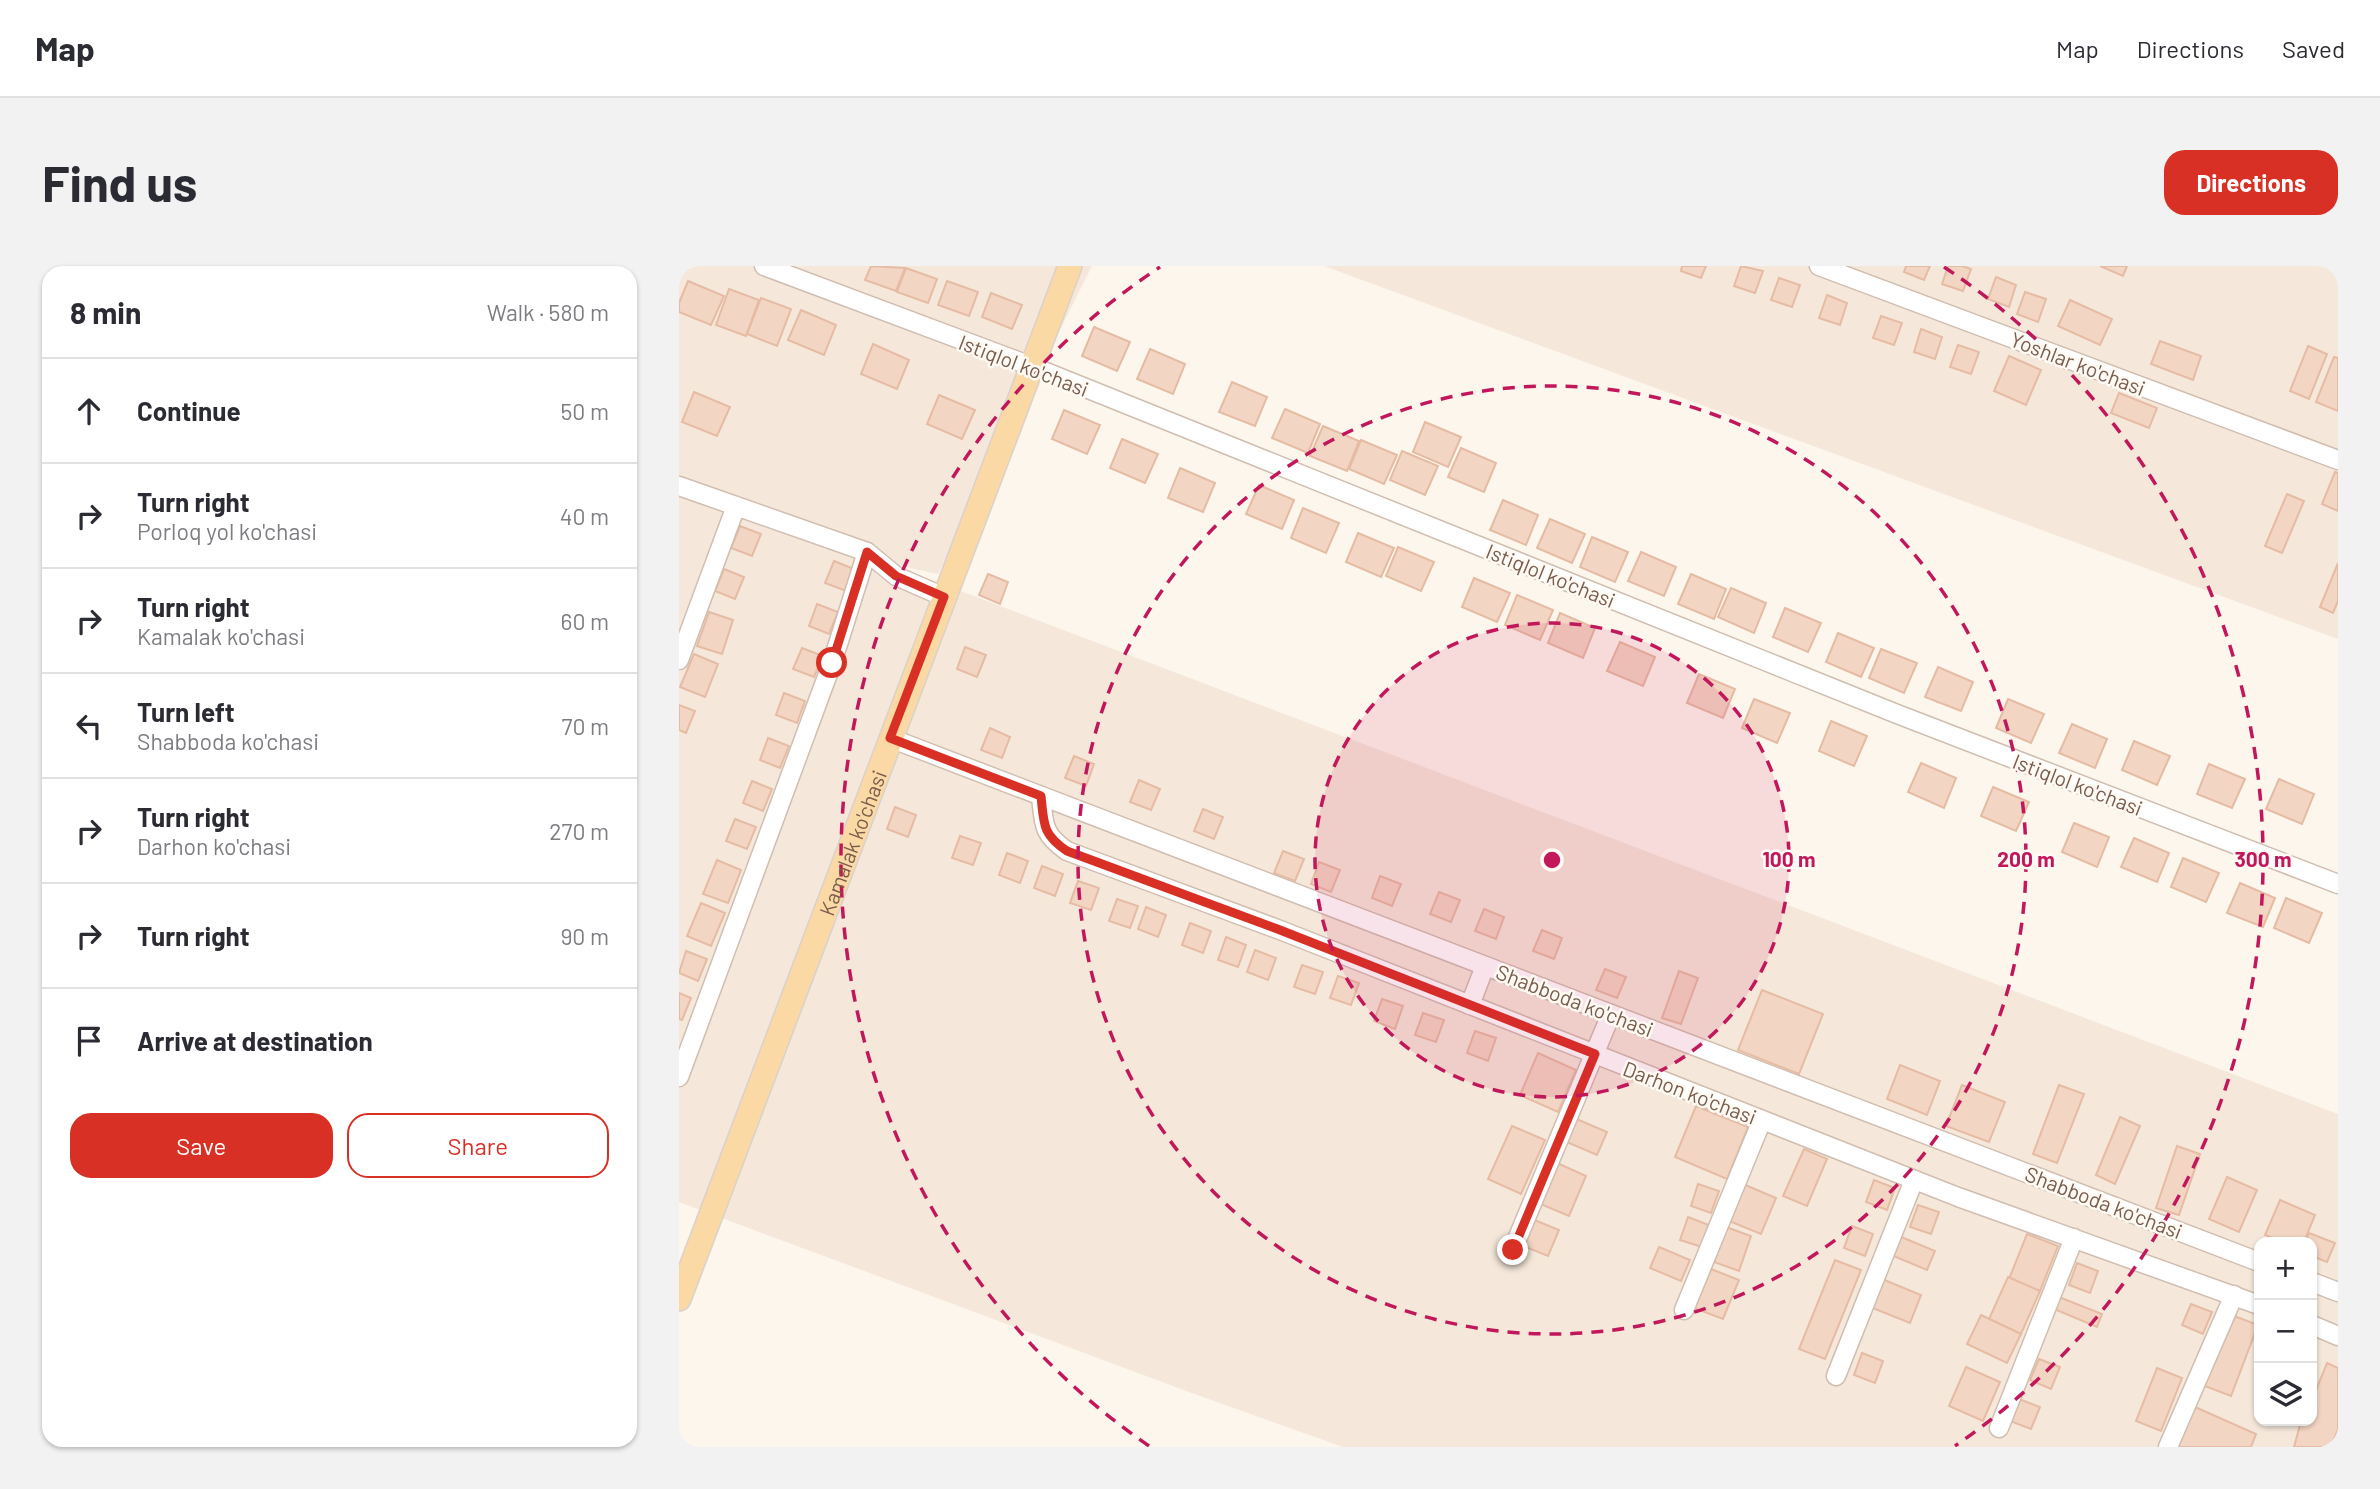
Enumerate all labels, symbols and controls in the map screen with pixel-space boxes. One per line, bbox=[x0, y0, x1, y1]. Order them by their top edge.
text: Map bbox=[35, 28, 95, 68]
text: Map bbox=[2056, 34, 2099, 63]
text: Directions bbox=[2137, 34, 2244, 63]
text: Saved bbox=[2282, 34, 2345, 63]
button: Directions bbox=[2164, 150, 2338, 215]
text: Find us bbox=[42, 153, 197, 212]
text: 8 min bbox=[70, 294, 141, 330]
text: Walk · 580 m bbox=[487, 298, 609, 326]
street label: Yoshlar ko'chasi bbox=[2007, 326, 2149, 400]
street label: Istiqlol ko'chasi bbox=[956, 329, 1092, 401]
icon: ahead bbox=[70, 392, 108, 430]
text: Continue bbox=[137, 395, 241, 426]
text: 50 m bbox=[561, 397, 609, 425]
text: Turn right bbox=[137, 486, 250, 517]
icon: right bbox=[70, 497, 108, 535]
text: 40 m bbox=[560, 502, 609, 530]
text: Porloq yol ko'chasi bbox=[137, 517, 317, 545]
street label: Istiqlol ko'chasi bbox=[1483, 538, 1619, 612]
text: Turn right bbox=[137, 591, 250, 622]
icon: right bbox=[70, 602, 108, 640]
text: 60 m bbox=[561, 607, 609, 635]
text: Kamalak ko'chasi bbox=[137, 622, 305, 650]
route start bbox=[816, 647, 847, 678]
text: Turn left bbox=[137, 696, 235, 727]
icon: left bbox=[70, 707, 108, 745]
text: 70 m bbox=[562, 712, 609, 740]
text: Shabboda ko'chasi bbox=[137, 727, 319, 755]
street label: Istiqlol ko'chasi bbox=[2010, 748, 2146, 820]
street label: Kamalak ko'chasi bbox=[813, 766, 891, 919]
text: Turn right bbox=[137, 801, 250, 832]
icon: right bbox=[70, 812, 108, 850]
text: 270 m bbox=[549, 817, 609, 845]
text: Darhon ko'chasi bbox=[137, 832, 291, 860]
text: 100 m bbox=[1762, 846, 1816, 871]
text: 200 m bbox=[1997, 846, 2055, 871]
text: 300 m bbox=[2234, 846, 2292, 871]
centre of rings bbox=[1540, 848, 1564, 872]
icon: right bbox=[70, 917, 108, 955]
text: Turn right bbox=[137, 920, 250, 951]
text: 90 m bbox=[560, 922, 609, 950]
street label: Shabboda ko'chasi bbox=[1493, 959, 1657, 1041]
icon: arrive bbox=[70, 1022, 108, 1060]
text: Arrive at destination bbox=[137, 1025, 373, 1056]
street label: Darhon ko'chasi bbox=[1620, 1055, 1760, 1129]
button: Save bbox=[70, 1113, 333, 1178]
button: Share bbox=[347, 1113, 609, 1178]
street label: Shabboda ko'chasi bbox=[2022, 1161, 2186, 1243]
route end bbox=[1497, 1234, 1528, 1265]
map controls bbox=[2254, 1237, 2317, 1426]
button: + bbox=[2254, 1237, 2317, 1300]
button: − bbox=[2254, 1300, 2317, 1363]
button: layers bbox=[2254, 1363, 2317, 1426]

